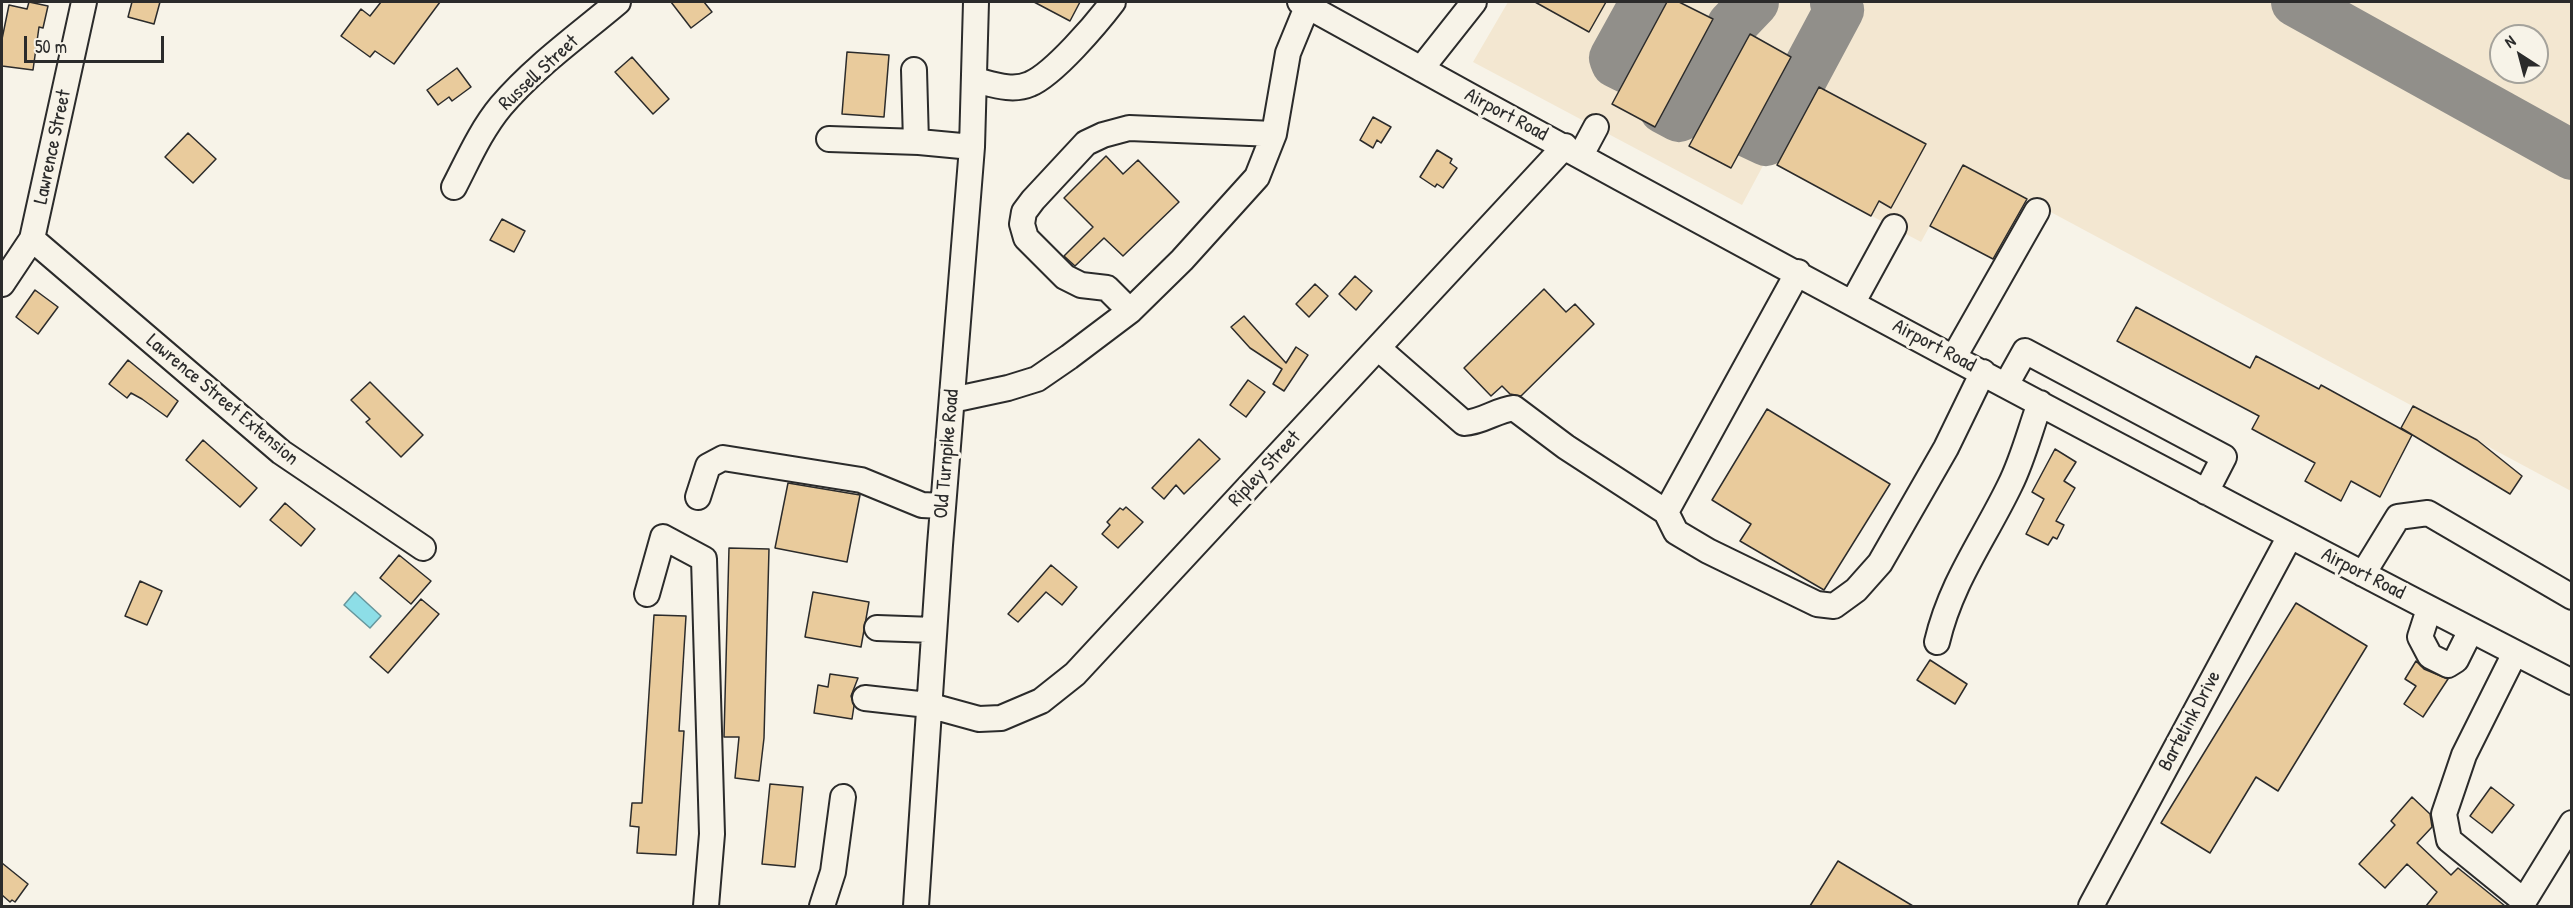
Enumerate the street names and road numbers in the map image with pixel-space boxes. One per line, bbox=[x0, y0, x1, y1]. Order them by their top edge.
street label: Russell Street bbox=[494, 30, 584, 116]
street label: Airport Road bbox=[1460, 83, 1552, 147]
street label: Lawrence Street bbox=[29, 88, 77, 206]
street label: Airport Road bbox=[1888, 314, 1980, 378]
street label: Lawrence Street Extension bbox=[141, 329, 303, 471]
street label: Old Turnpike Road bbox=[929, 388, 965, 520]
street label: Ripley Street bbox=[1224, 426, 1306, 512]
street label: Airport Road bbox=[2317, 543, 2409, 605]
street label: Bartelink Drive bbox=[2154, 667, 2226, 775]

